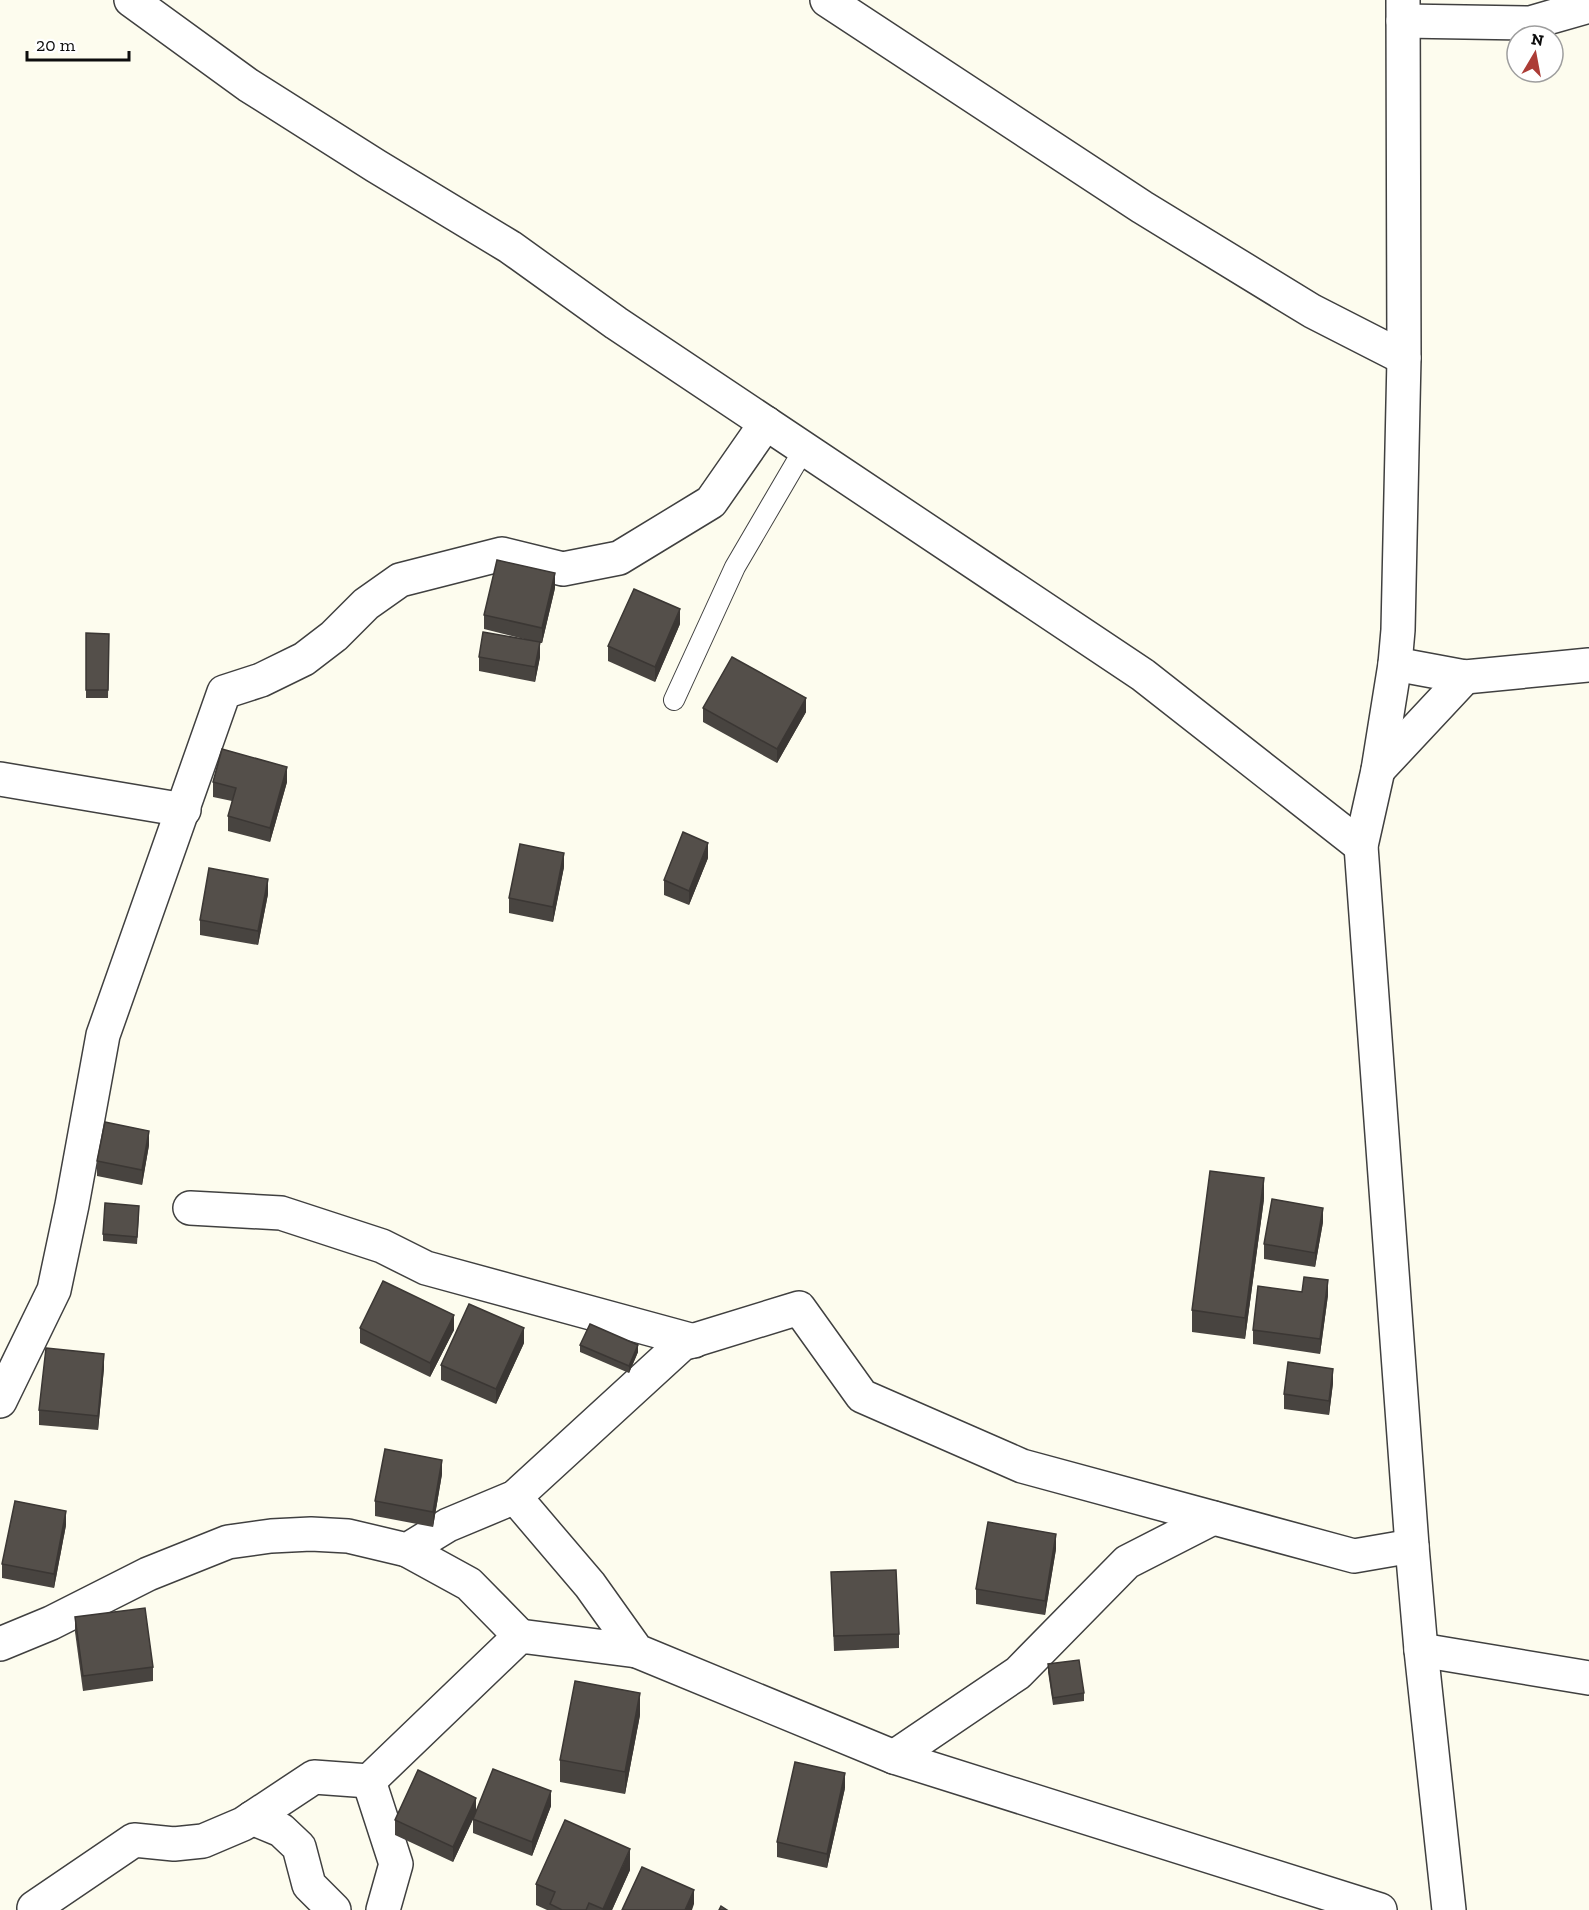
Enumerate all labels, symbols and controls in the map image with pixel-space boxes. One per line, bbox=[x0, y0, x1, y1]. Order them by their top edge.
scale bar bbox=[27, 24, 129, 62]
north arrow bbox=[1505, 24, 1565, 84]
text: N bbox=[1530, 29, 1545, 50]
text: 20 m bbox=[36, 34, 76, 56]

